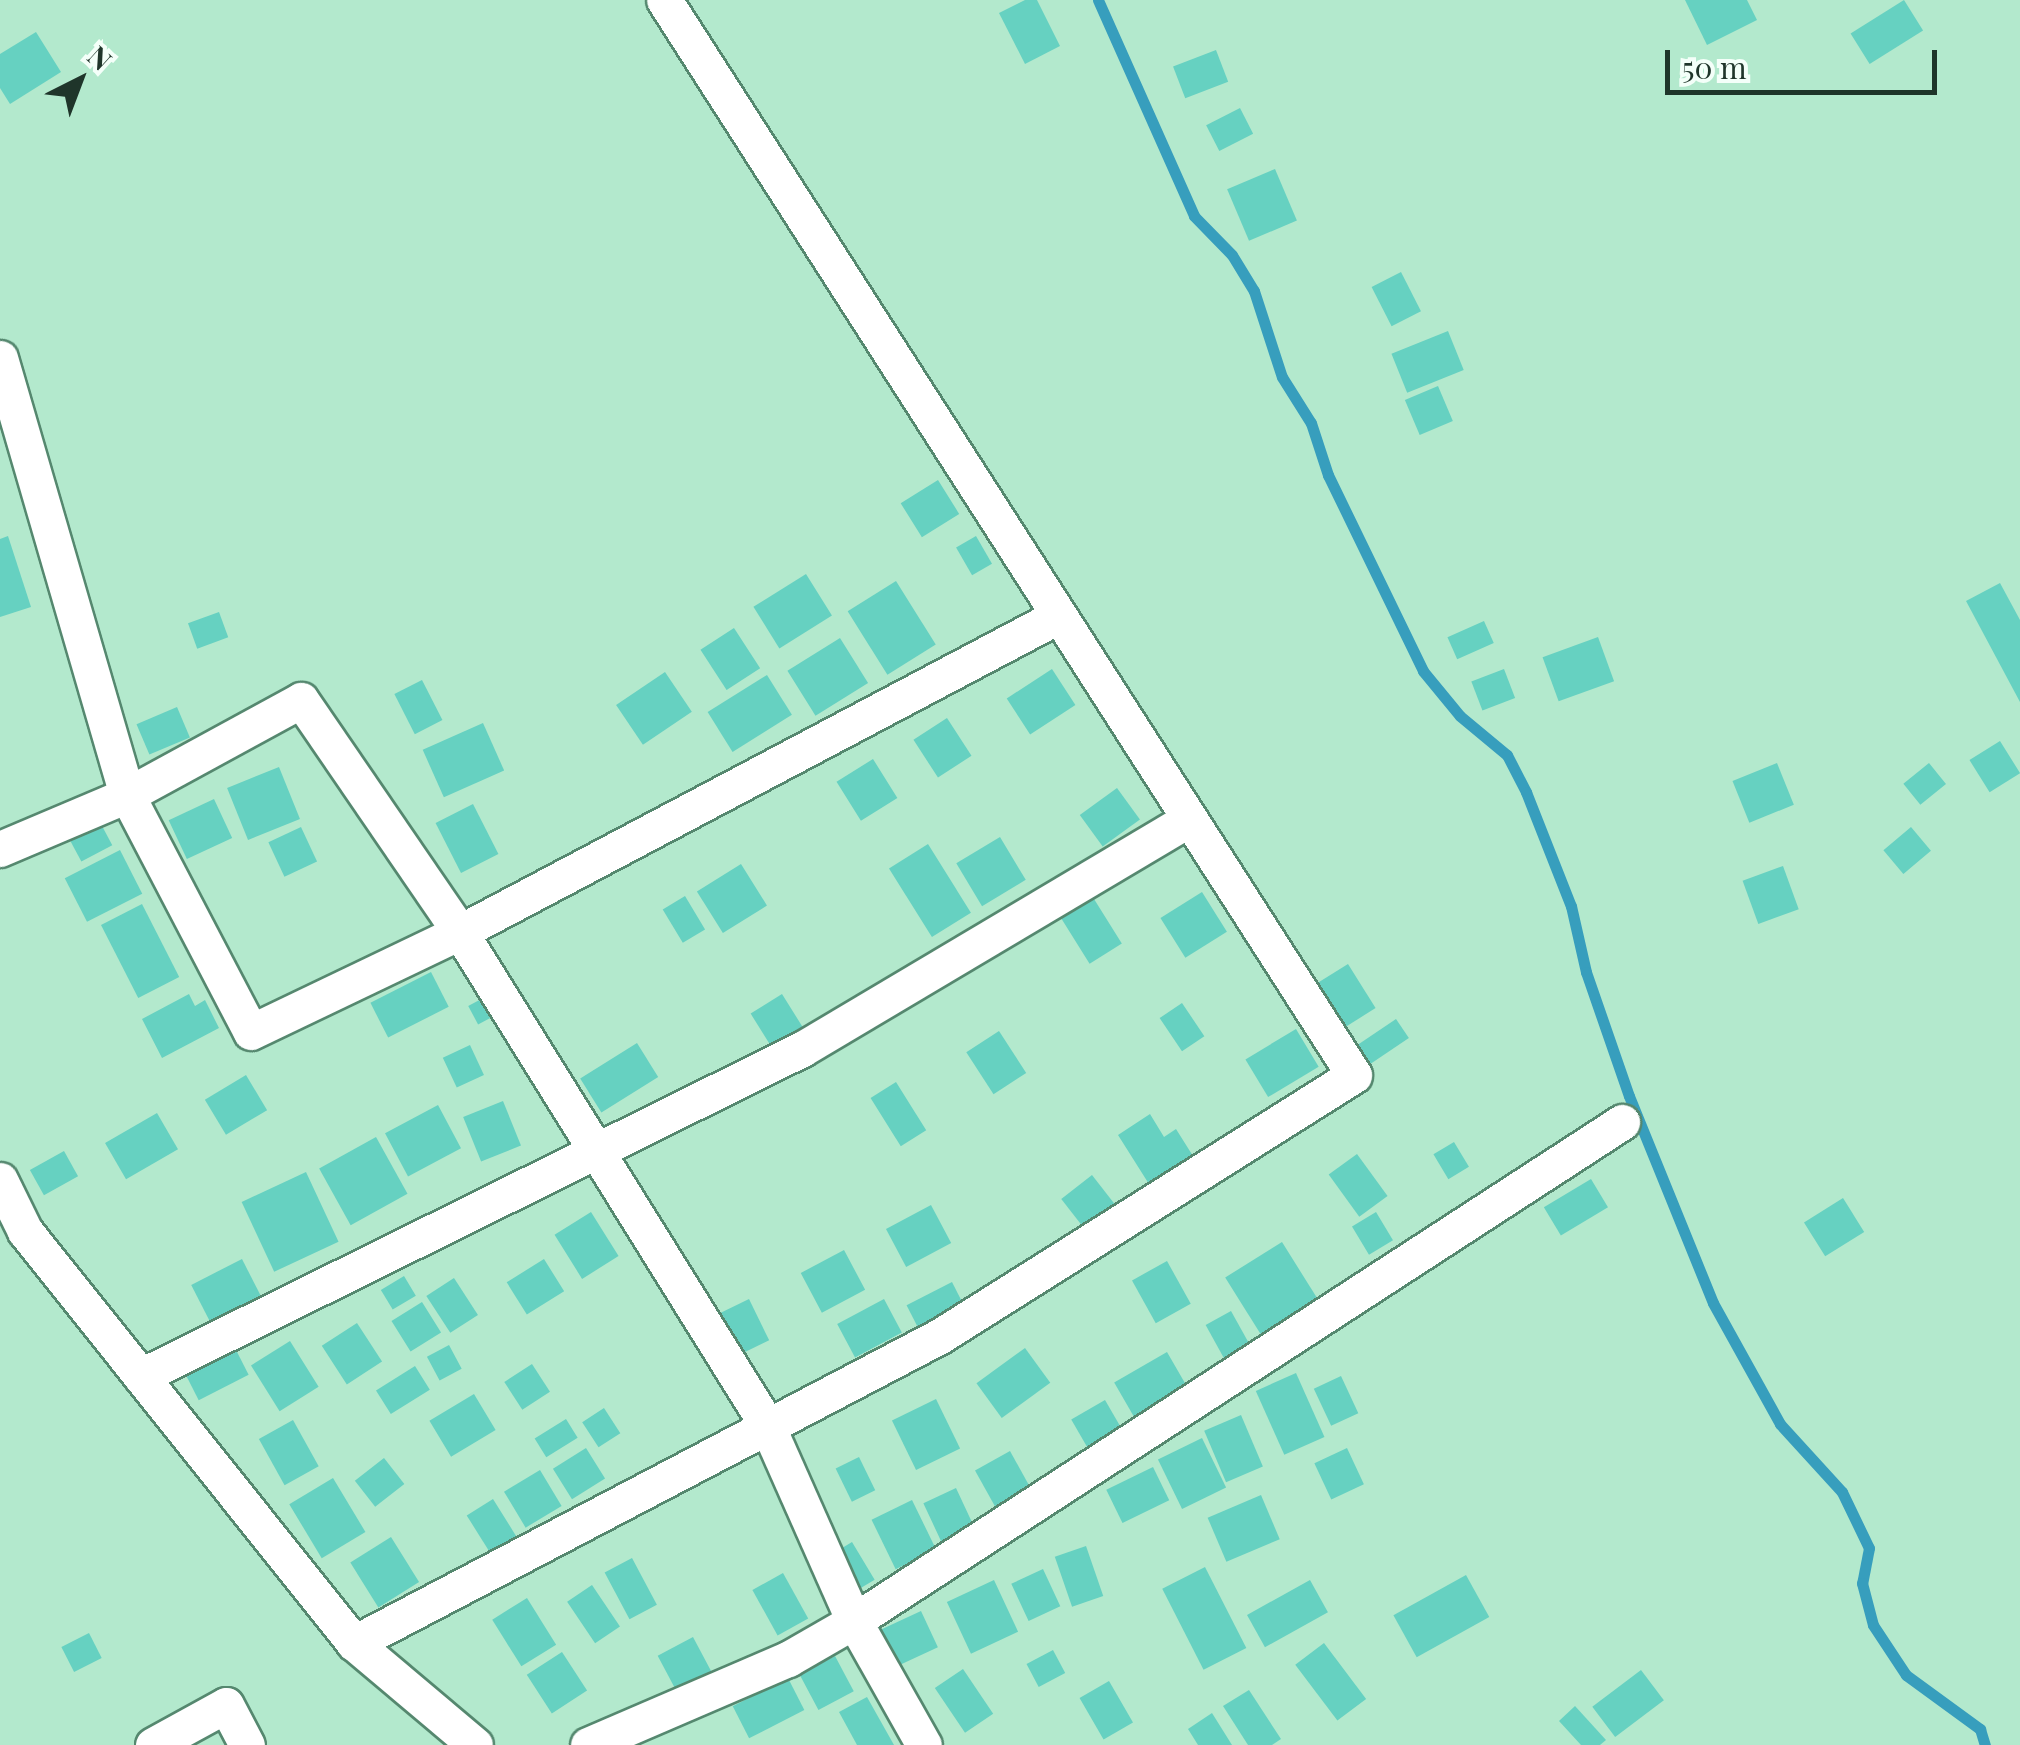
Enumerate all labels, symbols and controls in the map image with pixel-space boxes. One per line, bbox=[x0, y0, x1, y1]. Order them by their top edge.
north arrow bbox=[30, 30, 130, 130]
scale bar bbox=[1670, 30, 1942, 92]
text: N bbox=[81, 37, 120, 78]
text: 50 m bbox=[1682, 47, 1747, 87]

